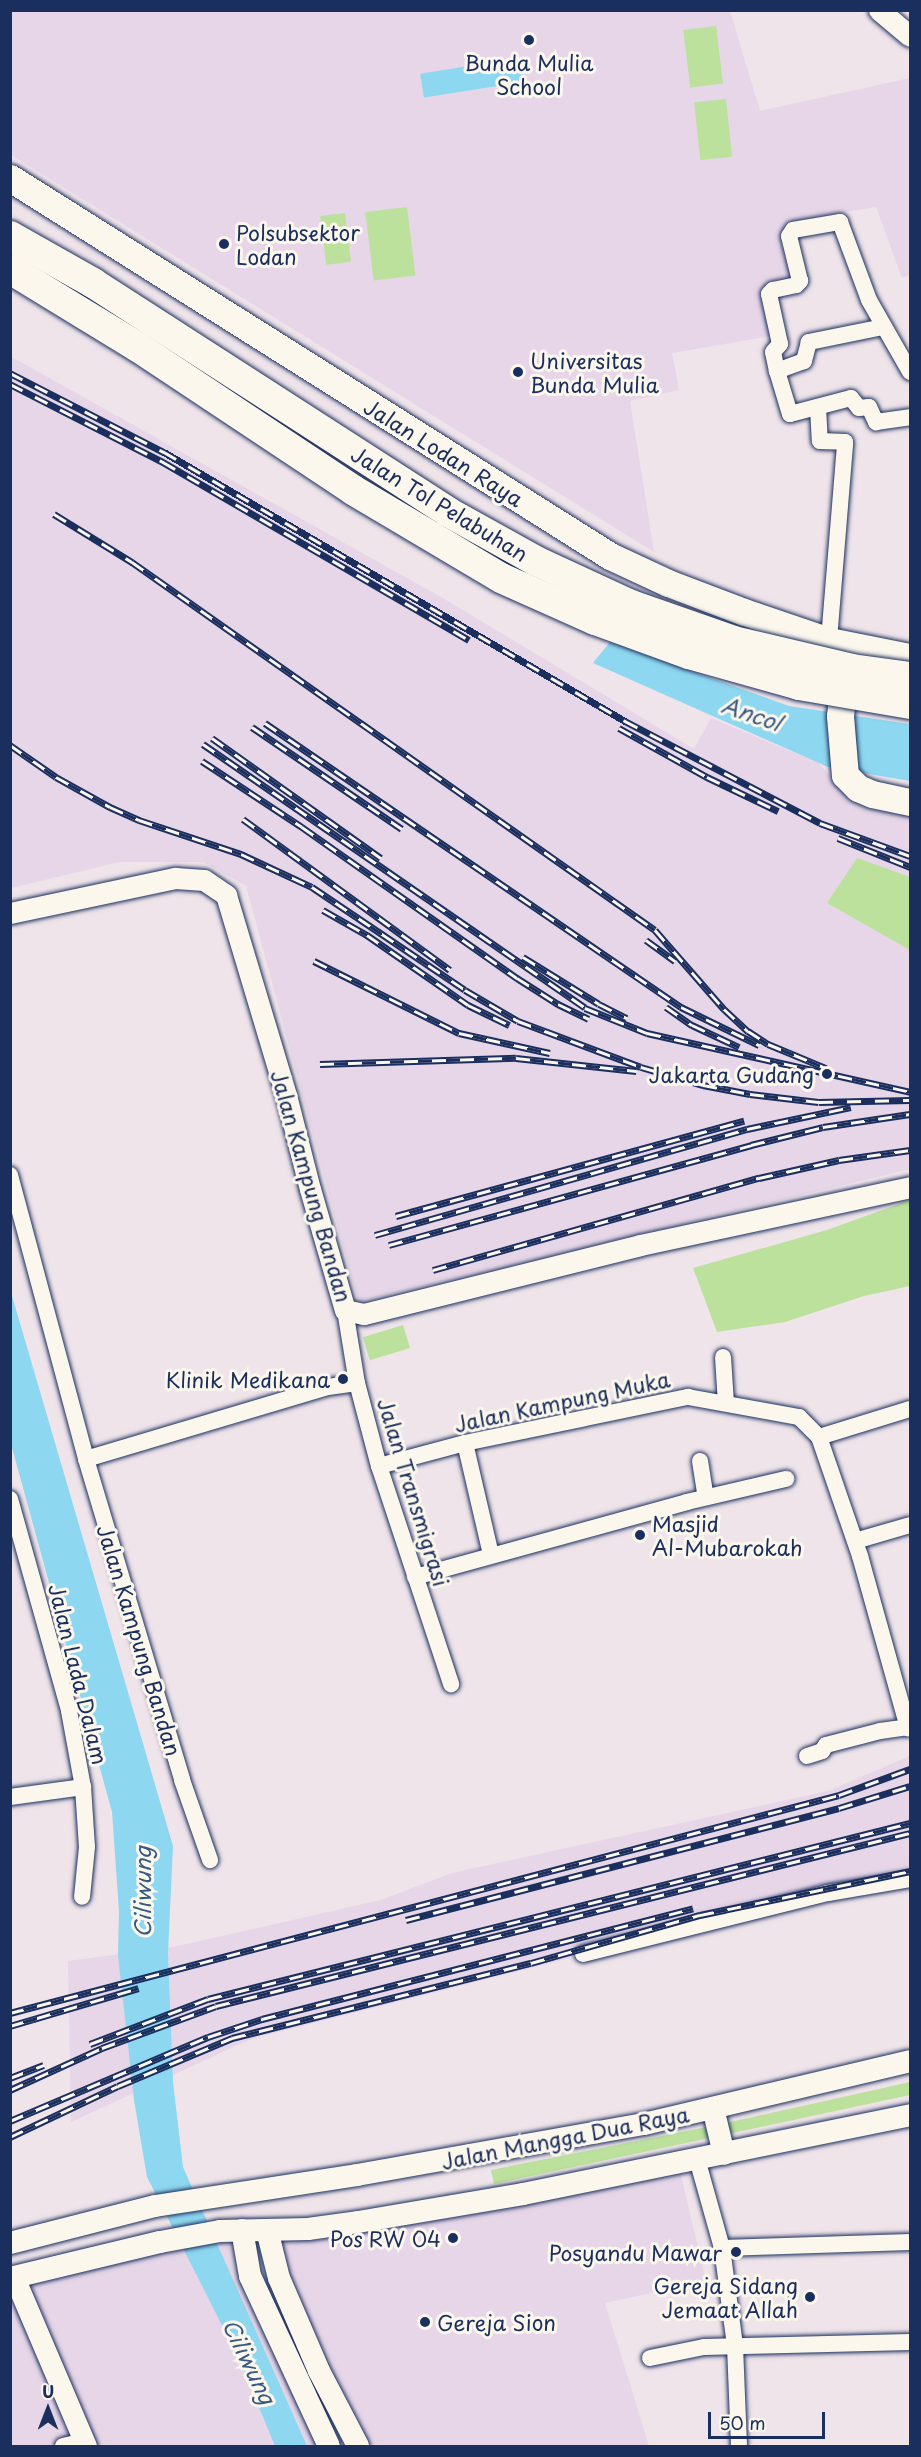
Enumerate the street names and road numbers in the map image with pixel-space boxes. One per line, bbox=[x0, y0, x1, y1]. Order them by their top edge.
street label: Jalan Lodan Raya bbox=[360, 393, 528, 511]
street label: Jalan Tol Pelabuhan bbox=[346, 440, 534, 566]
street label: Jalan Kampung Bandan bbox=[266, 1066, 358, 1306]
street label: Jalan Kampung Muka bbox=[450, 1366, 674, 1436]
street label: Jalan Transmigrasi bbox=[373, 1395, 455, 1589]
street label: Jalan Kampung Bandan bbox=[92, 1520, 188, 1760]
street label: Jalan Lada Dalam bbox=[44, 1580, 114, 1768]
street label: Jalan Mangga Dua Raya bbox=[438, 2100, 692, 2174]

